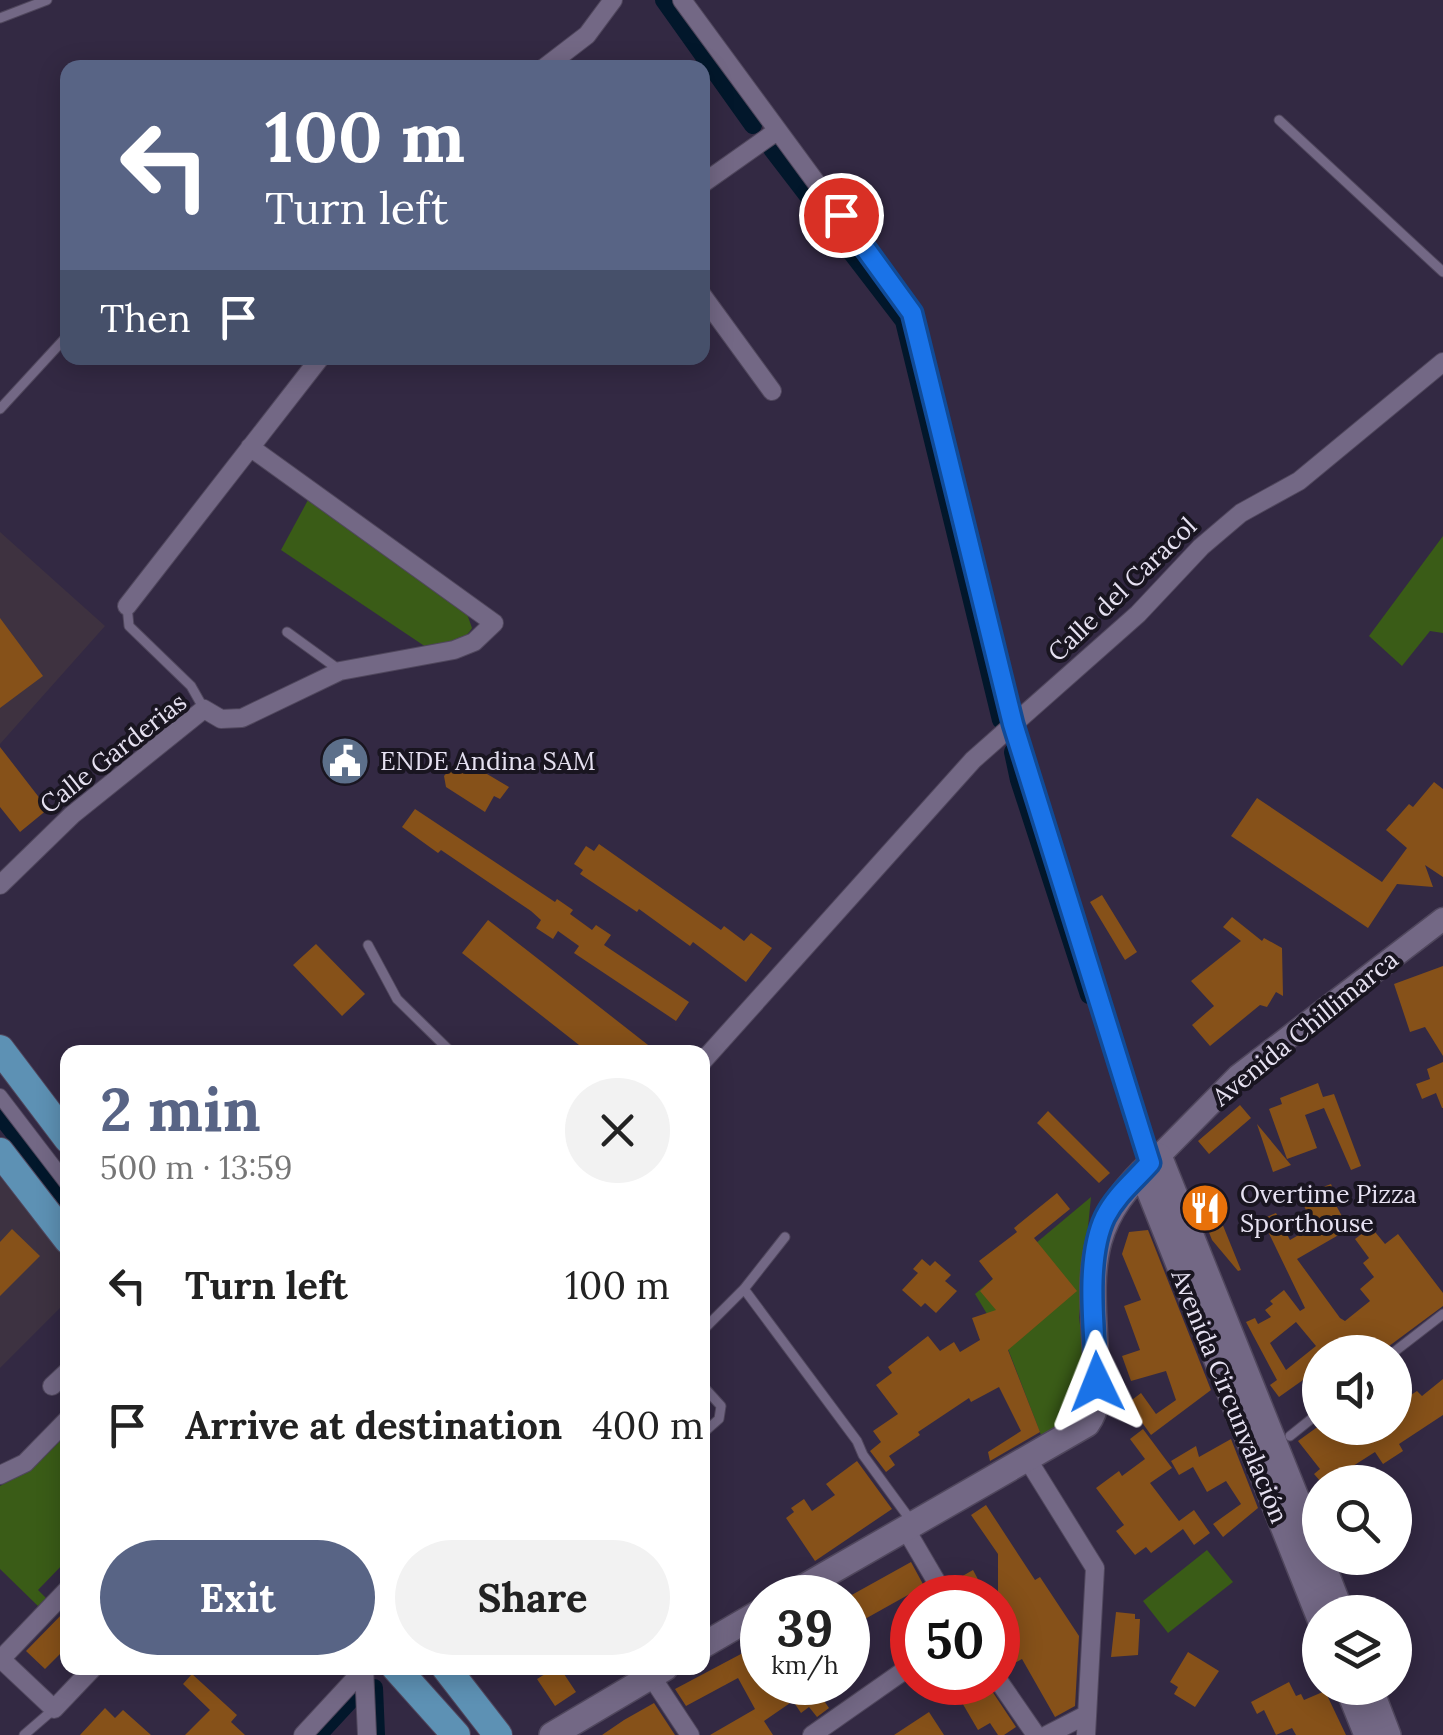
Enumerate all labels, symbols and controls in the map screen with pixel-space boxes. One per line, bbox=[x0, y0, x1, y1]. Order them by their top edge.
text: 100 m bbox=[265, 92, 465, 181]
icon: left bbox=[100, 100, 230, 230]
pin bbox=[799, 173, 884, 258]
text: Turn left bbox=[265, 179, 448, 236]
icon: arrive bbox=[814, 188, 869, 243]
icon: arrive bbox=[211, 290, 266, 345]
text: Then bbox=[100, 294, 191, 342]
street label: Calle del Caracol bbox=[1041, 510, 1203, 668]
street label: Calle Garderias bbox=[33, 686, 193, 820]
public building icon: ENDE Andina SAM bbox=[319, 735, 371, 787]
place label: ENDE Andina SAM bbox=[380, 745, 595, 777]
street label: Avenida Chillimarca bbox=[1205, 943, 1405, 1113]
text: 2 min bbox=[100, 1071, 261, 1147]
button: close bbox=[565, 1078, 670, 1183]
text: 500 m · 13:59 bbox=[100, 1147, 292, 1188]
place label: Overtime Pizza Sporthouse bbox=[1240, 1178, 1417, 1239]
restaurant icon: Overtime Pizza Sporthouse bbox=[1179, 1182, 1231, 1234]
icon: left bbox=[100, 1258, 155, 1313]
text: Turn left bbox=[185, 1261, 348, 1309]
text: 100 m bbox=[565, 1261, 670, 1309]
street label: Avenida Circunvalación bbox=[1164, 1263, 1296, 1528]
position arrow bbox=[1045, 1330, 1149, 1434]
map controls bbox=[1302, 1335, 1412, 1705]
button: sound bbox=[1302, 1335, 1412, 1445]
icon: arrive bbox=[100, 1398, 155, 1453]
text: Arrive at destination bbox=[185, 1401, 562, 1449]
text: 400 m bbox=[592, 1401, 704, 1449]
button: search bbox=[1302, 1465, 1412, 1575]
button: Exit bbox=[100, 1540, 375, 1655]
button: Share bbox=[395, 1540, 670, 1655]
speed limit sign: 50 bbox=[890, 1575, 1020, 1705]
button: layers bbox=[1302, 1595, 1412, 1705]
text: 39 bbox=[777, 1596, 833, 1660]
text: km/h bbox=[771, 1649, 839, 1681]

